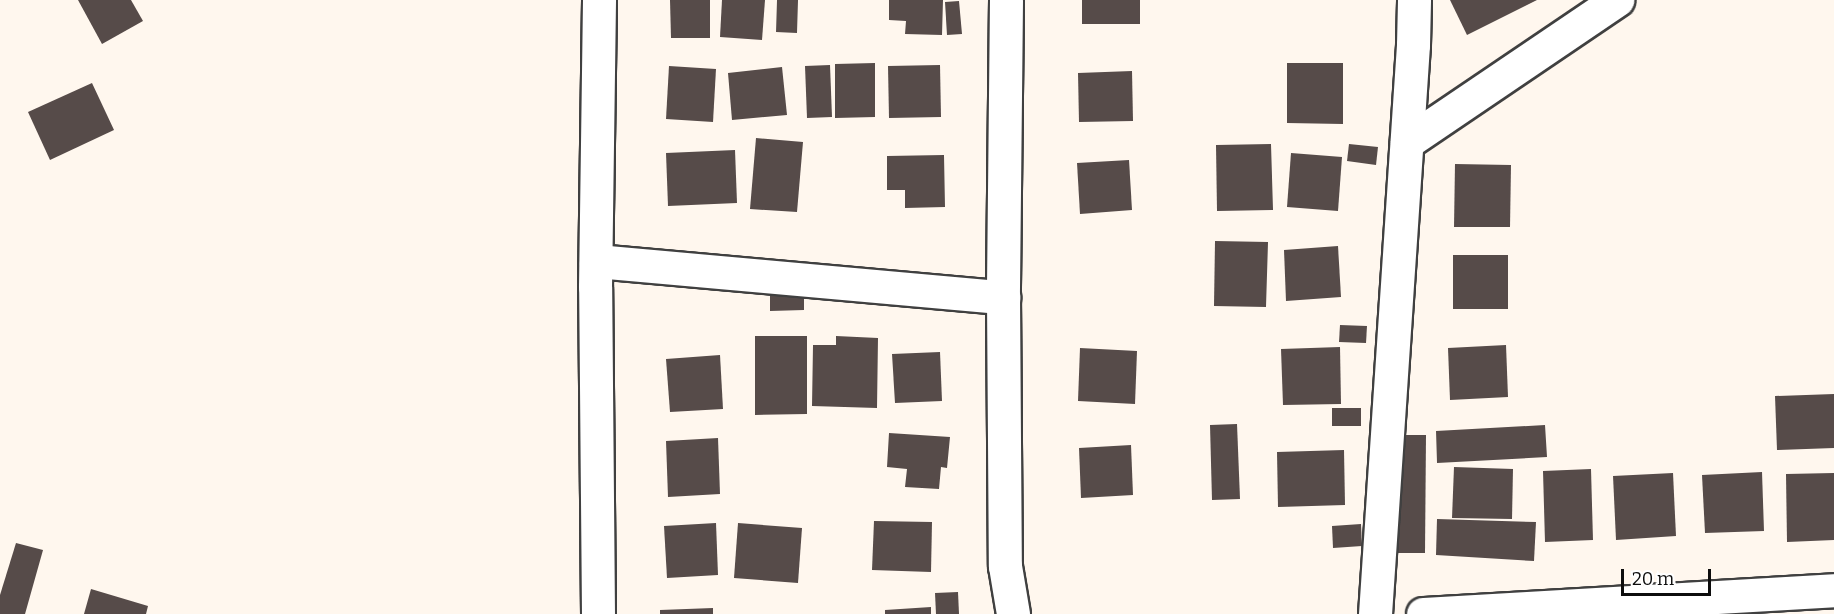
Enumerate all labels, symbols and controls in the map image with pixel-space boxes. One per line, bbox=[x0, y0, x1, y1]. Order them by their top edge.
scale bar bbox=[1624, 557, 1714, 595]
text: 20 m bbox=[1632, 568, 1674, 590]

